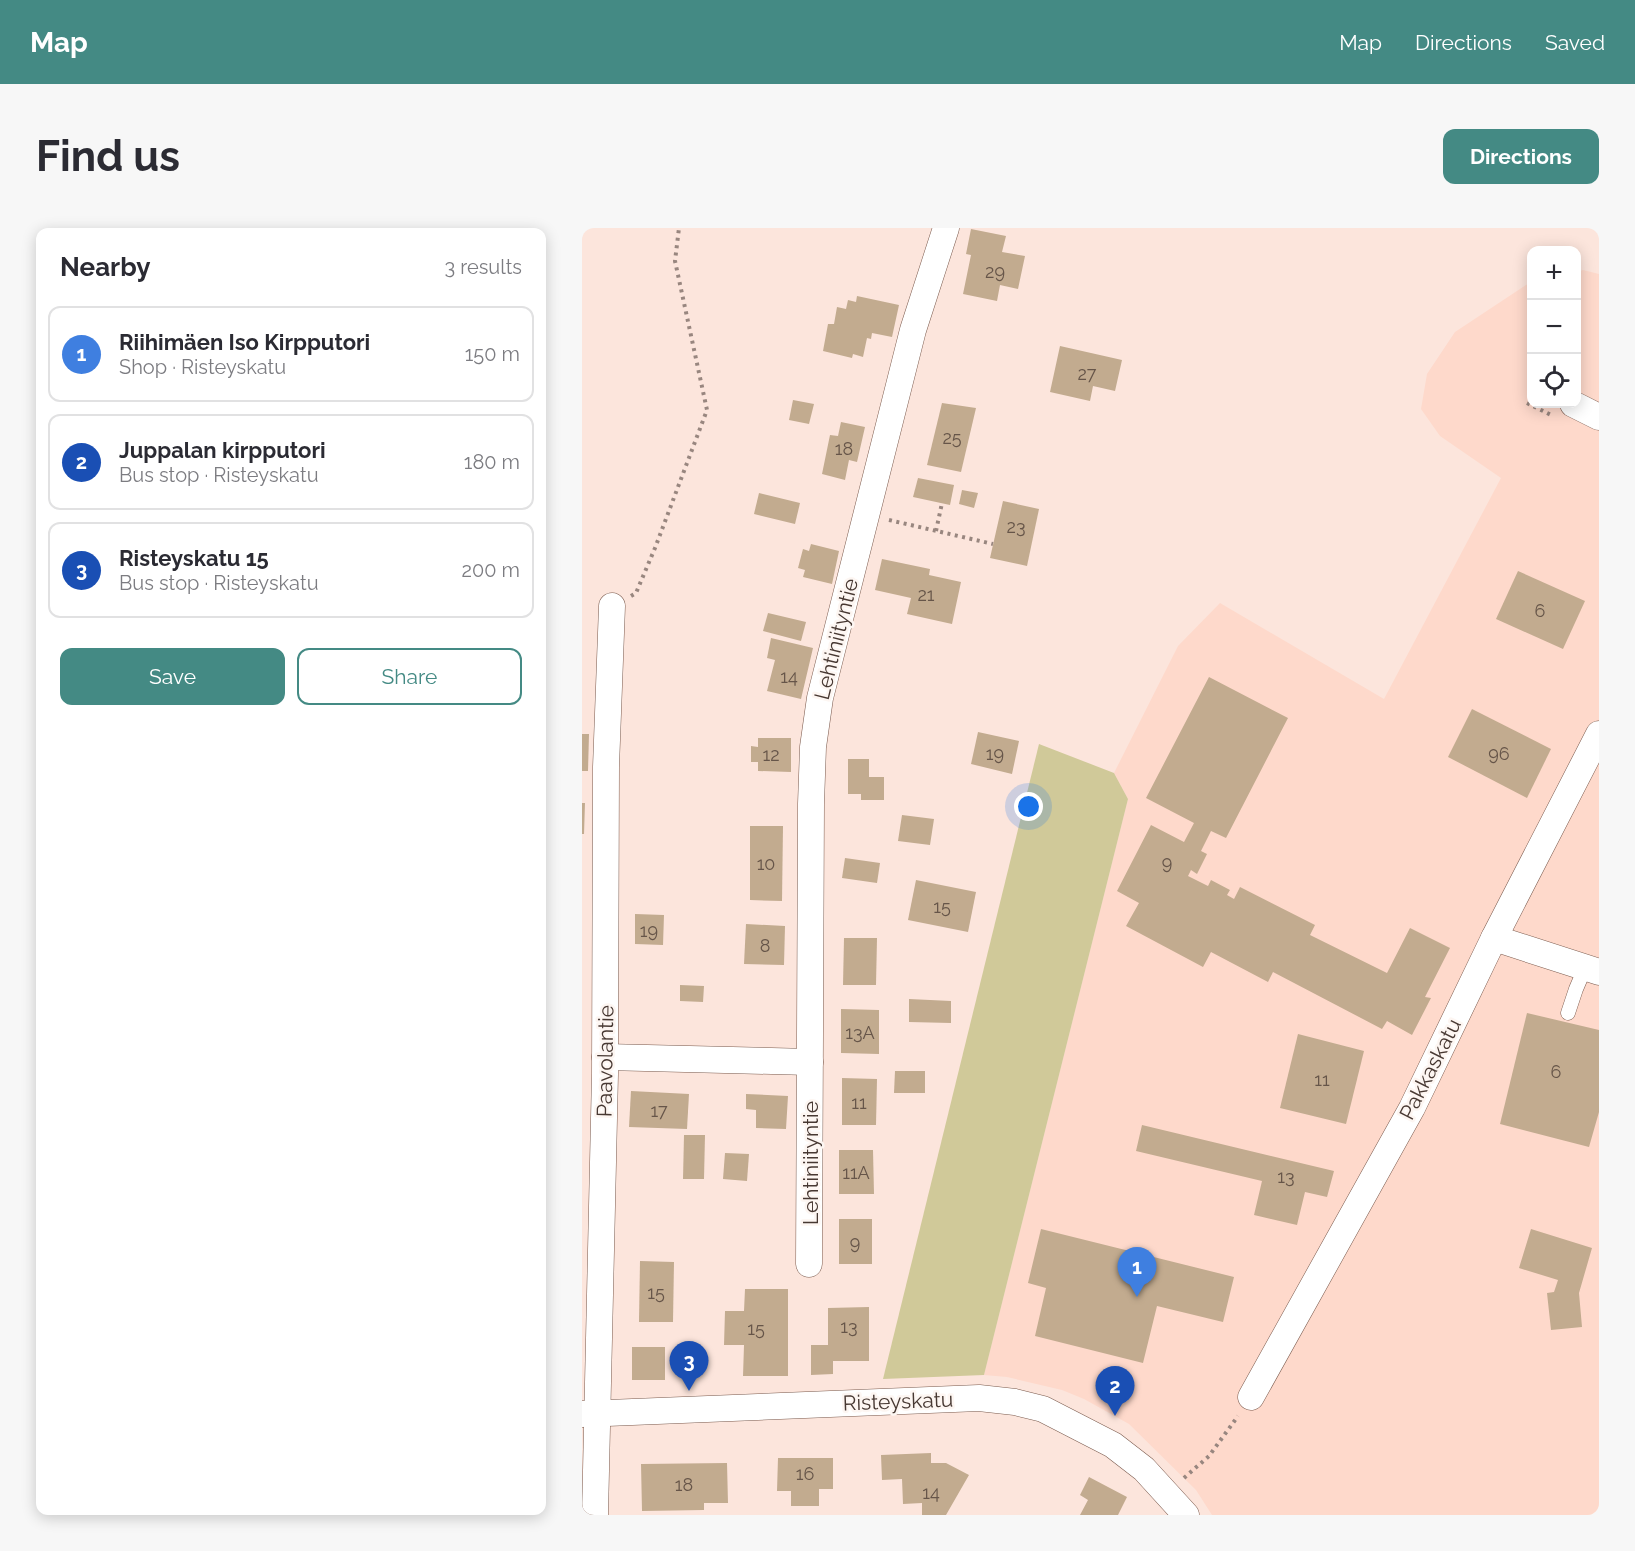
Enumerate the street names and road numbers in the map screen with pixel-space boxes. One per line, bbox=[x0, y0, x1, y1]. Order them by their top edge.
street label: Lehtiniityntie bbox=[809, 576, 863, 702]
street label: Paavolantie bbox=[592, 1005, 618, 1117]
street label: Pakkaskatu bbox=[1394, 1014, 1466, 1124]
street label: Lehtiniityntie bbox=[798, 1101, 823, 1225]
street label: Risteyskatu bbox=[842, 1387, 954, 1415]

